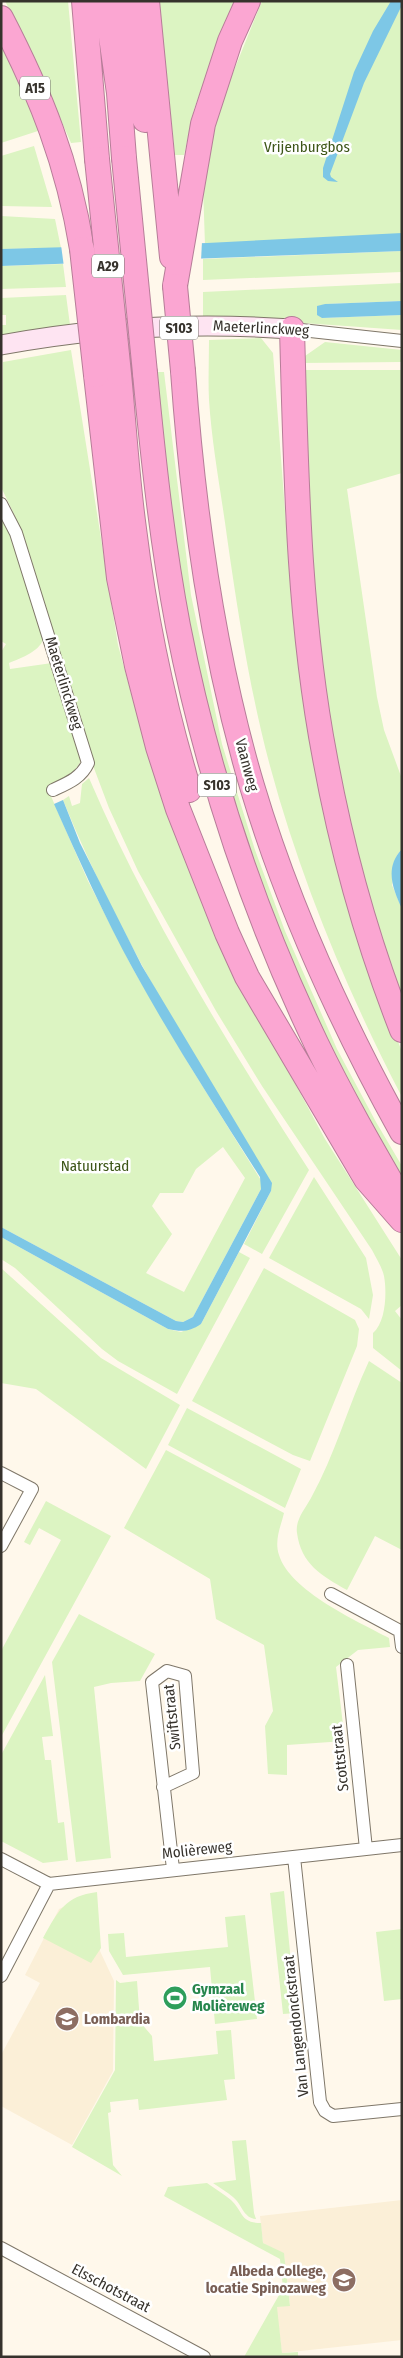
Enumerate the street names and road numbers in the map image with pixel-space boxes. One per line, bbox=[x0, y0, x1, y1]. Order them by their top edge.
road number: A15 bbox=[20, 76, 50, 100]
road number: A29 bbox=[92, 255, 124, 278]
road number: S103 bbox=[160, 316, 198, 339]
street label: Maeterlinckweg bbox=[213, 316, 309, 340]
street label: Maeterlinckweg bbox=[41, 634, 87, 732]
street label: Vaanweg bbox=[231, 737, 263, 793]
road number: S103 bbox=[198, 774, 236, 796]
street label: Swiftstraat bbox=[160, 1683, 184, 1751]
street label: Scottstraat bbox=[328, 1724, 352, 1792]
street label: Molièreweg bbox=[161, 1837, 233, 1863]
street label: Van Langendonckstraat bbox=[280, 1954, 312, 2098]
street label: Elsschotstraat bbox=[69, 2260, 153, 2316]

